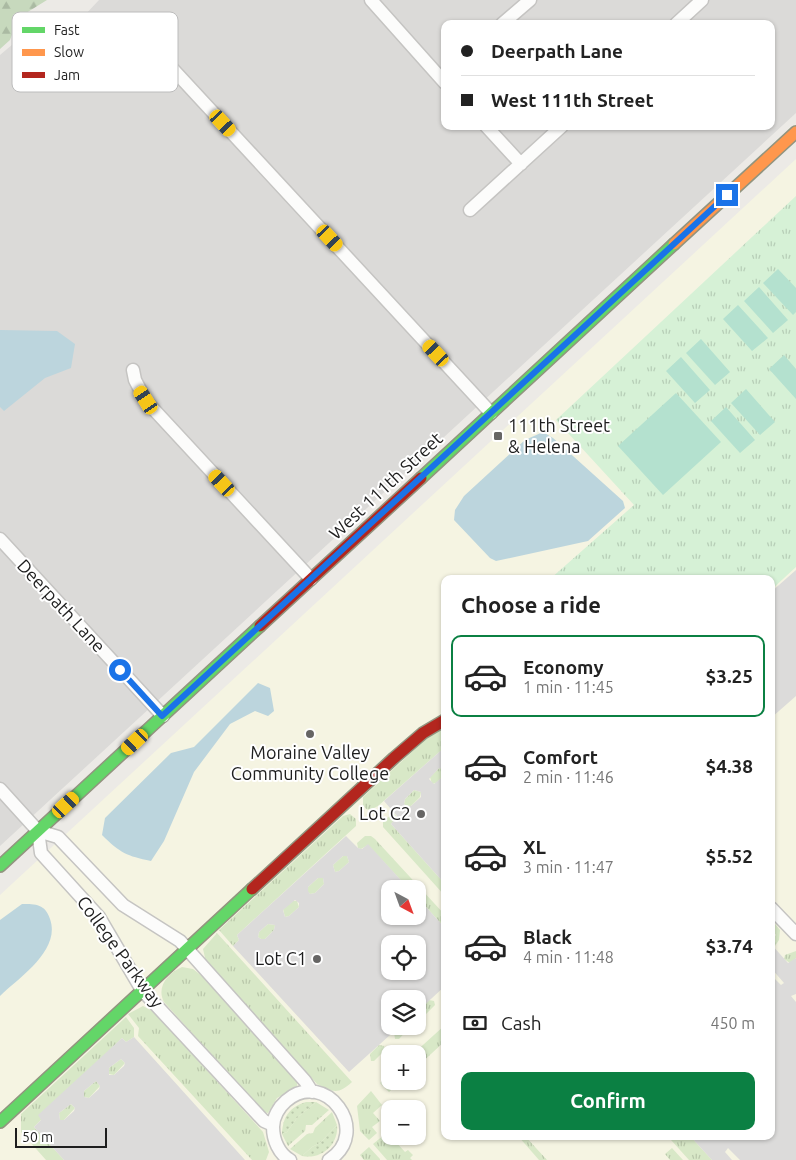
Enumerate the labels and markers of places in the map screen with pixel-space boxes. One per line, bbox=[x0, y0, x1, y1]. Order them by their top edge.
place label: 111th Street & Helena bbox=[508, 415, 610, 456]
marker: 111th Street & Helena bbox=[492, 430, 504, 442]
marker: Moraine Valley Community College bbox=[304, 728, 316, 740]
place label: Moraine Valley Community College bbox=[231, 742, 389, 783]
place label: Lot C2 bbox=[359, 803, 411, 823]
marker: Lot C2 bbox=[415, 808, 427, 820]
place label: Lot C1 bbox=[255, 948, 307, 968]
marker: Lot C1 bbox=[311, 953, 323, 965]

